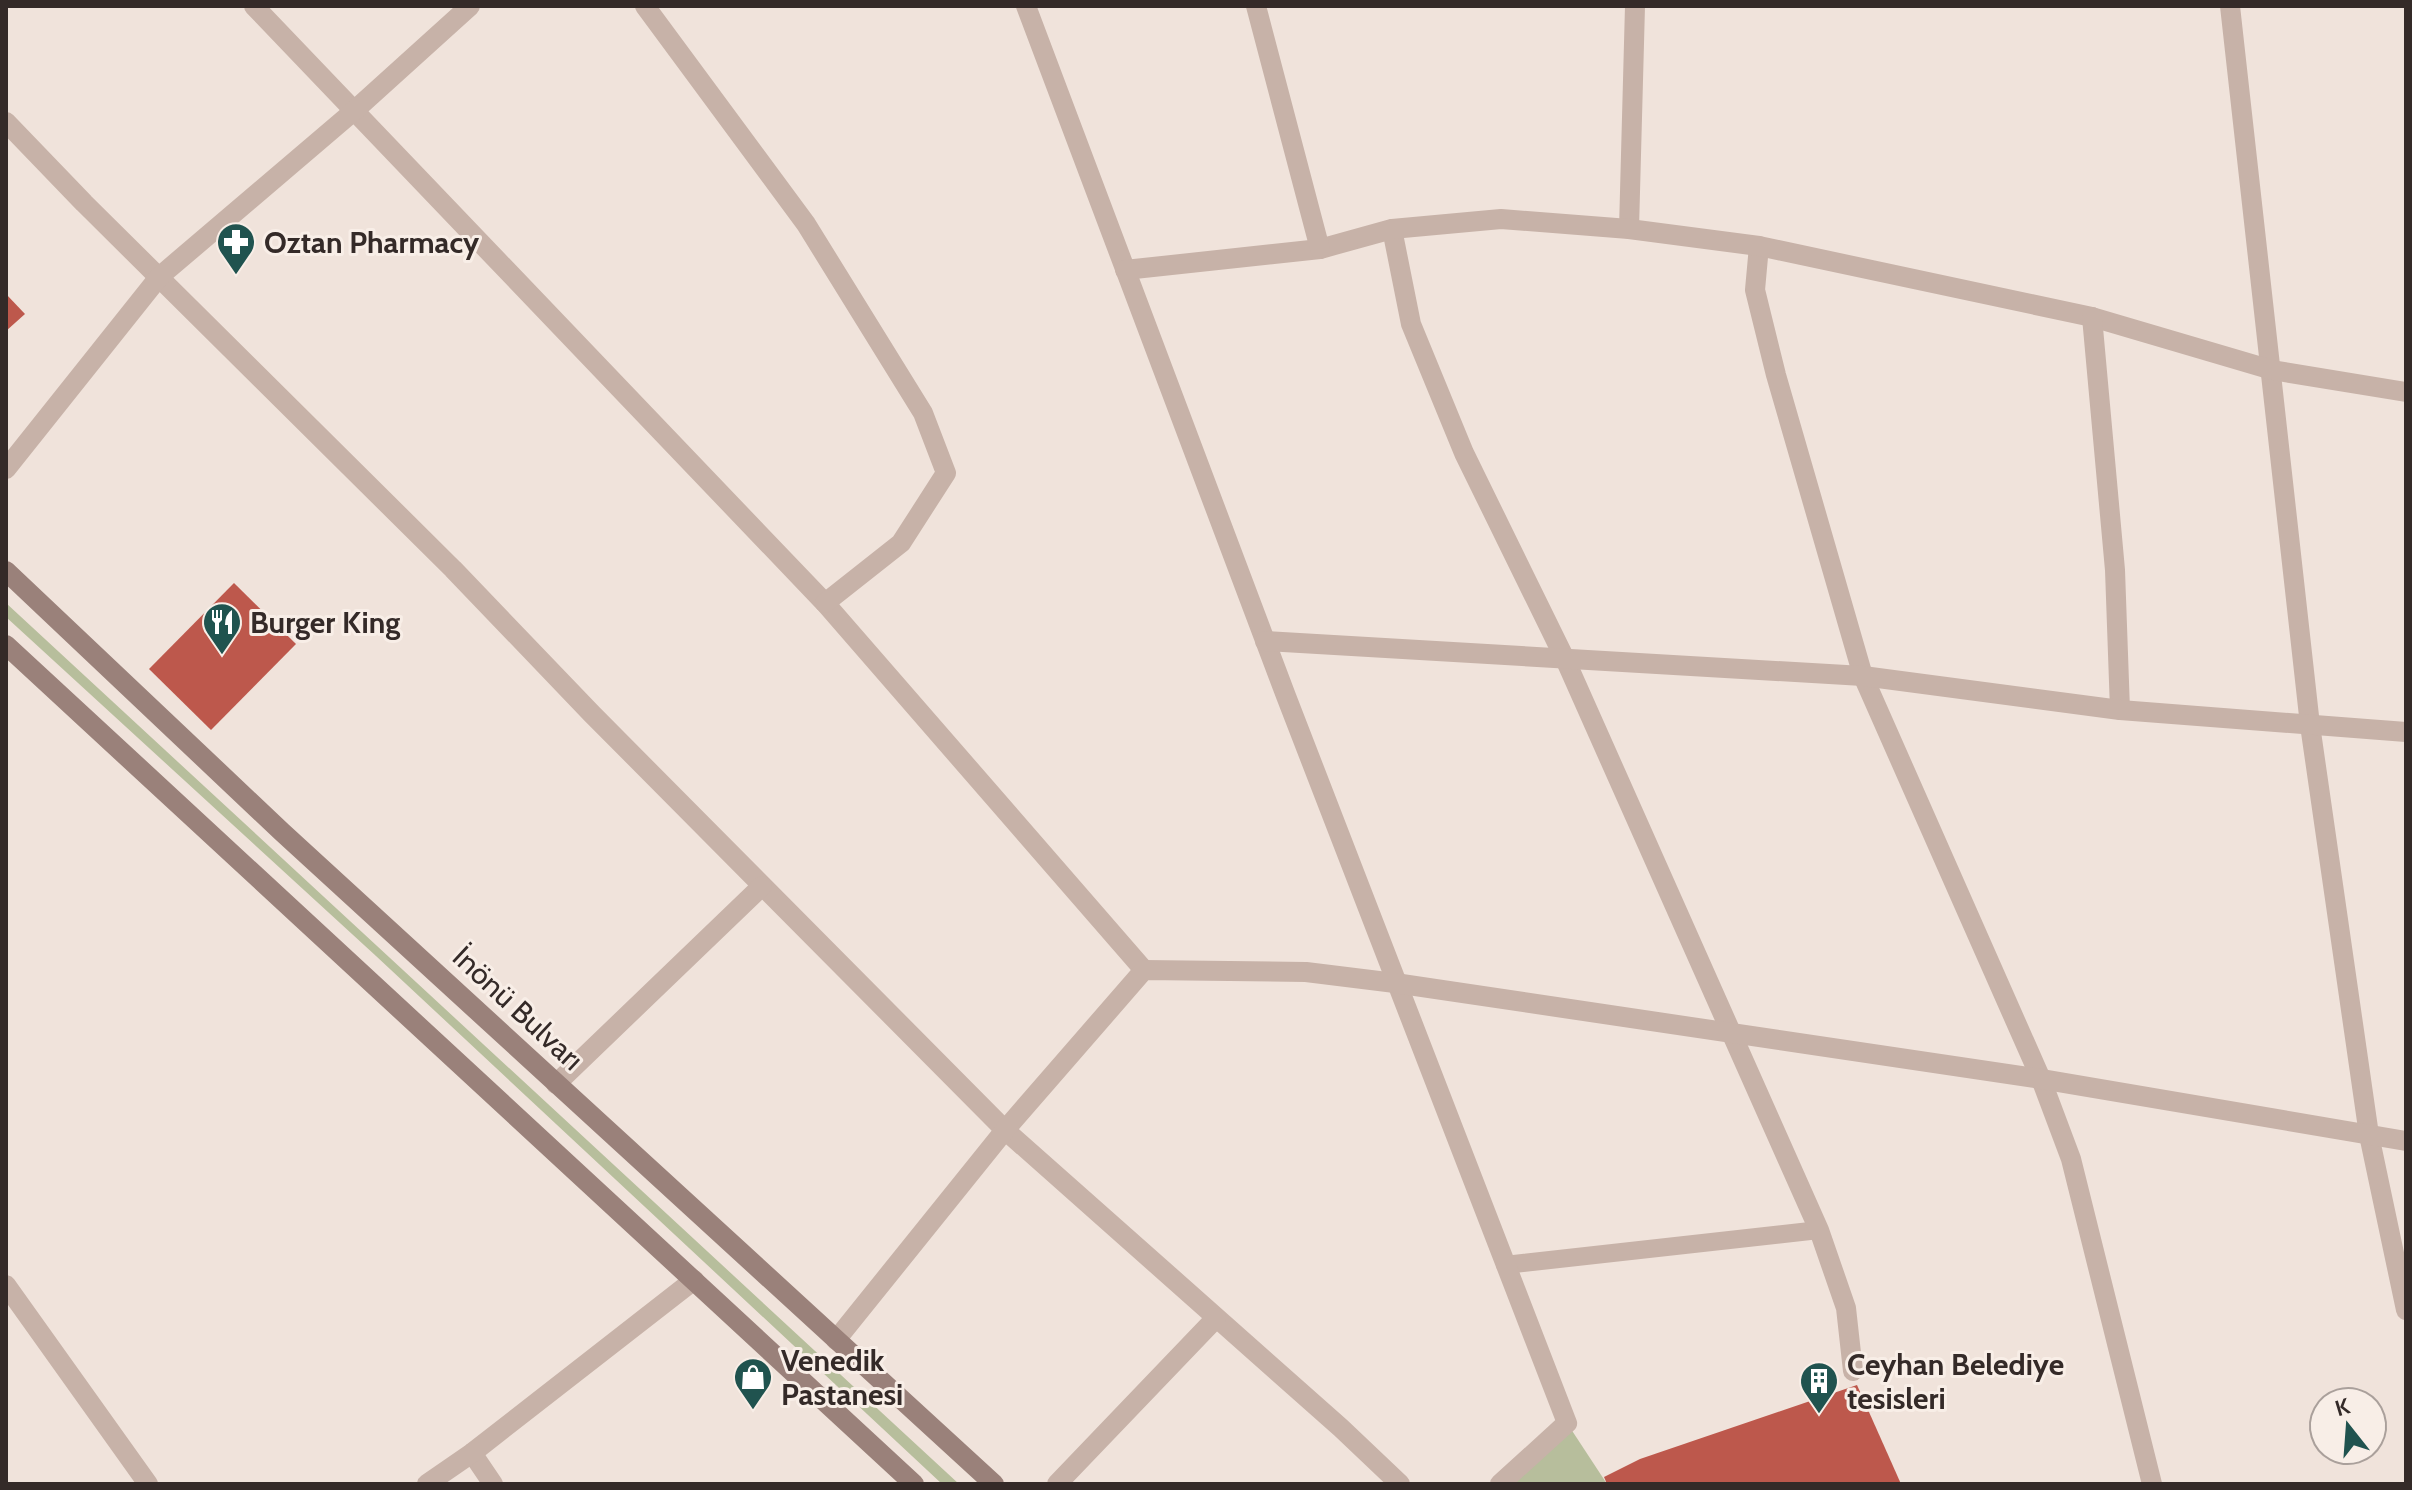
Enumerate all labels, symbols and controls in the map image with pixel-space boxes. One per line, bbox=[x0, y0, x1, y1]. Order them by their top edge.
pharmacy icon: Oztan Pharmacy bbox=[215, 221, 257, 276]
place label: Oztan Pharmacy bbox=[264, 224, 480, 261]
restaurant icon: Burger King bbox=[201, 601, 243, 656]
place label: Burger King bbox=[250, 604, 400, 641]
street label: İnönü Bulvarı bbox=[445, 938, 591, 1078]
place label: Venedik Pastanesi bbox=[781, 1342, 903, 1413]
place label: Ceyhan Belediye tesisleri bbox=[1847, 1346, 2064, 1417]
shop icon: Venedik Pastanesi bbox=[732, 1356, 774, 1411]
building icon: Ceyhan Belediye tesisleri bbox=[1798, 1360, 1840, 1415]
north arrow bbox=[2308, 1386, 2388, 1466]
text: K bbox=[2332, 1392, 2353, 1422]

